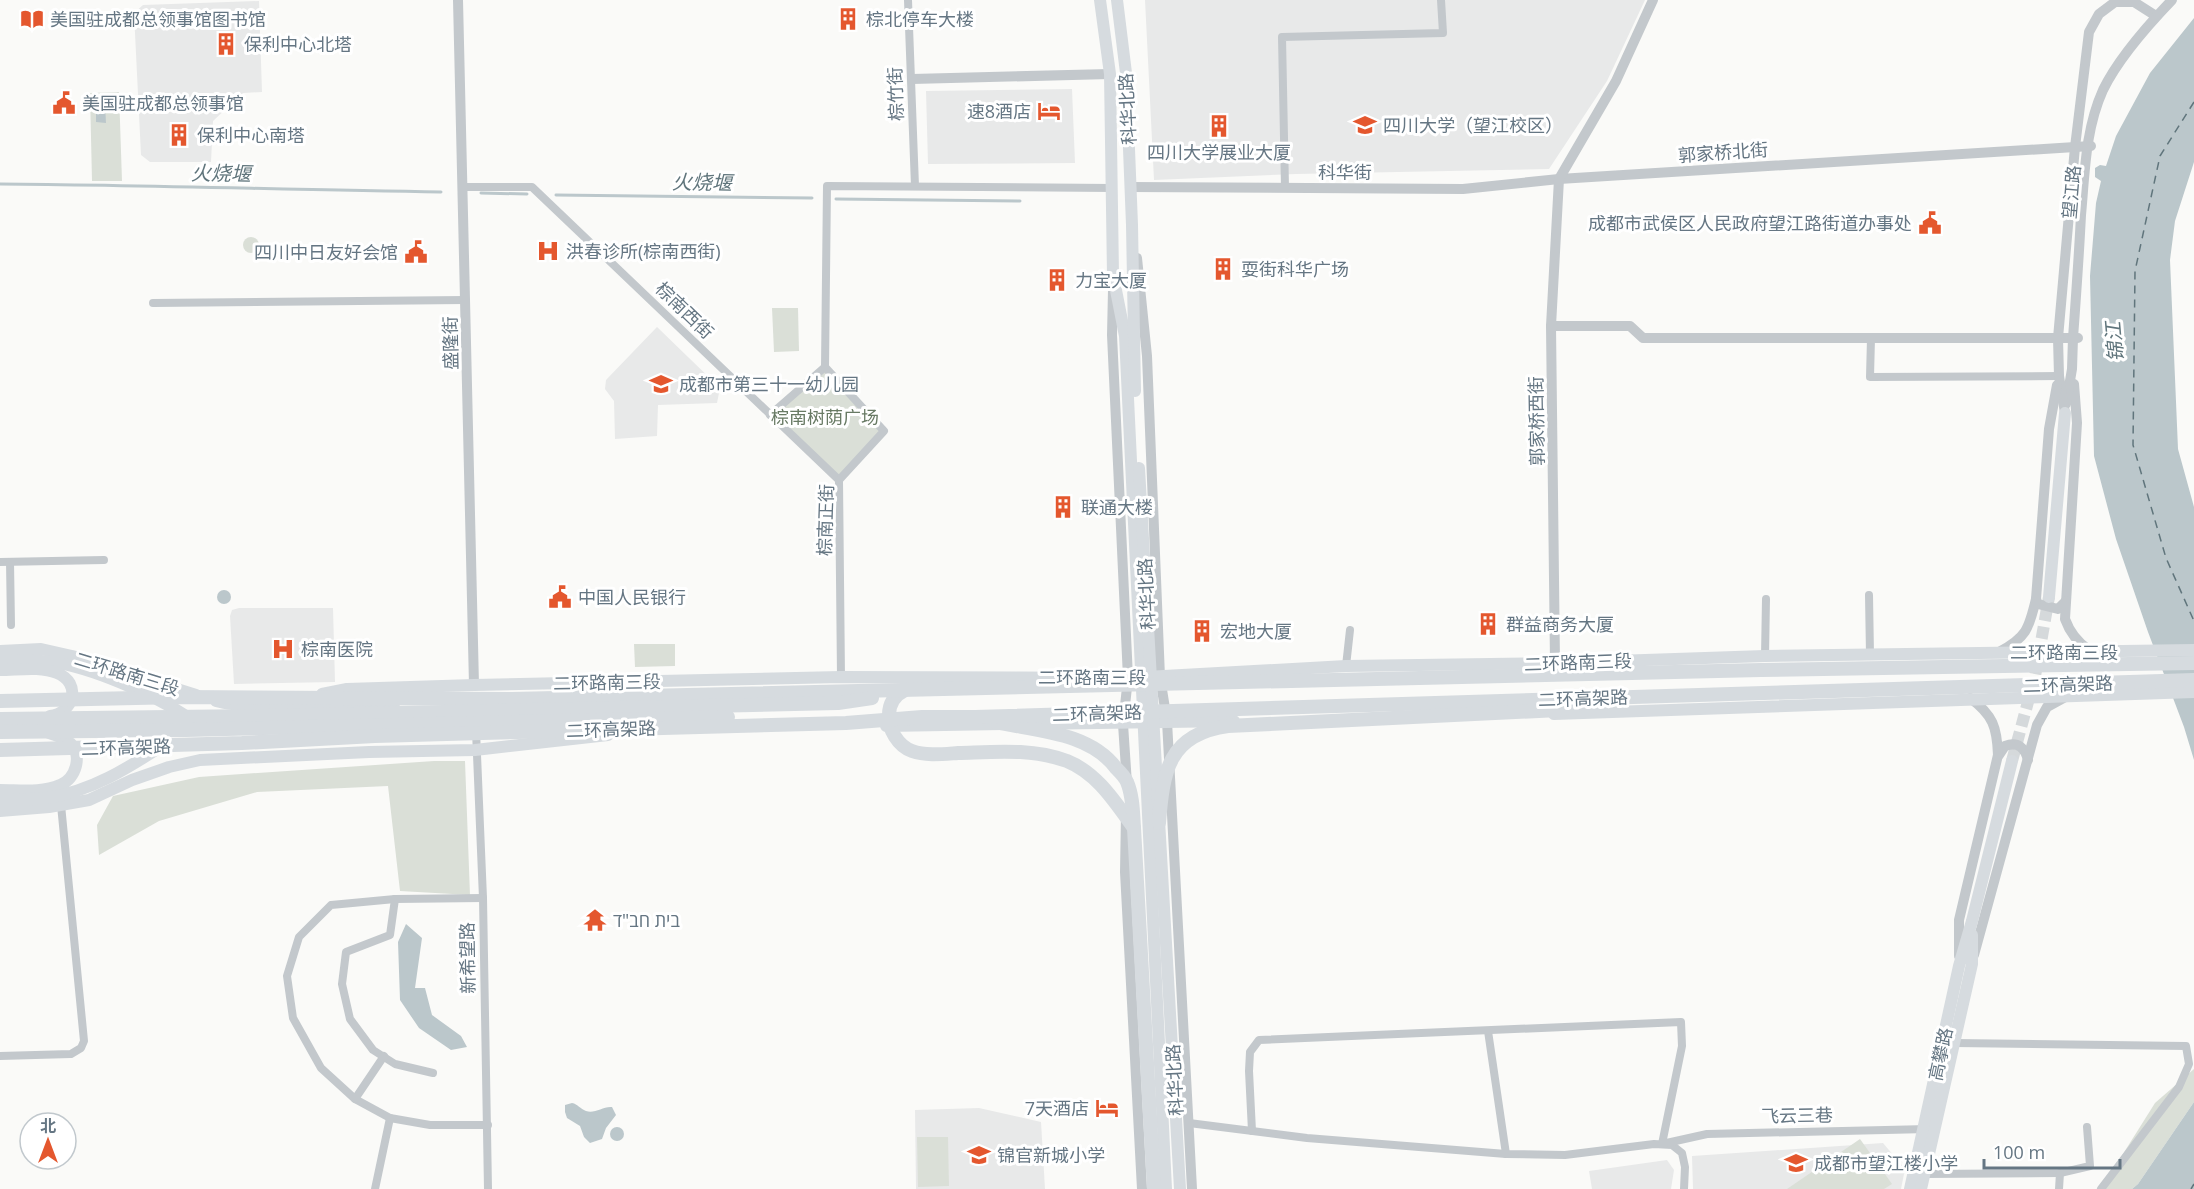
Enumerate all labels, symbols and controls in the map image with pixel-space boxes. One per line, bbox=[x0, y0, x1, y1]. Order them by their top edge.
library icon: 美国驻成都总领事馆图书馆 bbox=[19, 6, 45, 32]
building icon: 棕北停车大楼 bbox=[835, 6, 861, 32]
place label: 美国驻成都总领事馆图书馆 bbox=[50, 7, 266, 31]
place label: 棕北停车大楼 bbox=[866, 7, 974, 31]
building icon: 保利中心北塔 bbox=[213, 31, 239, 57]
place label: 保利中心北塔 bbox=[244, 32, 352, 56]
street label: 棕竹街 bbox=[882, 67, 908, 121]
street label: 科华北路 bbox=[1113, 72, 1141, 146]
public building icon: 美国驻成都总领事馆 bbox=[51, 90, 77, 116]
place label: 美国驻成都总领事馆 bbox=[82, 91, 244, 115]
hotel icon: 速8酒店 bbox=[1036, 98, 1062, 124]
place label: 速8酒店 bbox=[967, 99, 1031, 123]
school or university icon: 四川大学（望江校区） bbox=[1352, 112, 1378, 138]
building icon: 四川大学展业大厦 bbox=[1206, 113, 1232, 139]
place label: 四川大学（望江校区） bbox=[1383, 113, 1563, 137]
building icon: 保利中心南塔 bbox=[166, 122, 192, 148]
place label: 保利中心南塔 bbox=[197, 123, 305, 147]
street label: 郭家桥北街 bbox=[1677, 137, 1769, 167]
place label: 四川大学展业大厦 bbox=[1147, 140, 1291, 164]
water label: 火烧堰 bbox=[191, 159, 254, 187]
street label: 科华街 bbox=[1318, 160, 1372, 184]
street label: 望江路 bbox=[2057, 164, 2085, 220]
water label: 火烧堰 bbox=[672, 168, 735, 196]
public building icon: 成都市武侯区人民政府望江路街道办事处 bbox=[1917, 210, 1943, 236]
place label: 成都市武侯区人民政府望江路街道办事处 bbox=[1588, 211, 1912, 235]
hospital icon: 洪春诊所(棕南西街) bbox=[535, 238, 561, 264]
public building icon: 四川中日友好会馆 bbox=[403, 239, 429, 265]
place label: 洪春诊所(棕南西街) bbox=[566, 239, 721, 263]
place label: 四川中日友好会馆 bbox=[254, 240, 398, 264]
building icon: 耍街科华广场 bbox=[1210, 256, 1236, 282]
place label: 耍街科华广场 bbox=[1241, 257, 1349, 281]
building icon: 力宝大厦 bbox=[1044, 267, 1070, 293]
place label: 力宝大厦 bbox=[1075, 268, 1147, 292]
street label: 棕南西街 bbox=[651, 276, 719, 344]
street label: 盛隆街 bbox=[438, 316, 462, 370]
water label: 锦江 bbox=[2099, 319, 2129, 363]
school or university icon: 成都市第三十一幼儿园 bbox=[648, 371, 674, 397]
place label: 成都市第三十一幼儿园 bbox=[679, 372, 859, 396]
street label: 郭家桥西街 bbox=[1523, 376, 1549, 466]
park label: 棕南树荫广场 bbox=[771, 405, 879, 429]
street label: 棕南正街 bbox=[812, 484, 838, 556]
building icon: 联通大楼 bbox=[1050, 494, 1076, 520]
place label: 联通大楼 bbox=[1081, 495, 1153, 519]
street label: 科华北路 bbox=[1132, 557, 1160, 631]
public building icon: 中国人民银行 bbox=[547, 584, 573, 610]
place label: 中国人民银行 bbox=[578, 585, 686, 609]
building icon: 群益商务大厦 bbox=[1475, 611, 1501, 637]
place label: 群益商务大厦 bbox=[1506, 612, 1614, 636]
building icon: 宏地大厦 bbox=[1189, 618, 1215, 644]
place label: 宏地大厦 bbox=[1220, 619, 1292, 643]
hospital icon: 棕南医院 bbox=[270, 636, 296, 662]
place label: 棕南医院 bbox=[301, 637, 373, 661]
street label: 二环路南三段 bbox=[2010, 640, 2118, 664]
street label: 二环路南三段 bbox=[72, 646, 182, 700]
street label: 二环路南三段 bbox=[1524, 648, 1632, 676]
street label: 二环路南三段 bbox=[1038, 665, 1146, 689]
street label: 二环路南三段 bbox=[553, 669, 661, 695]
street label: 二环高架路 bbox=[2023, 670, 2113, 698]
street label: 二环高架路 bbox=[1538, 684, 1628, 712]
street label: 二环高架路 bbox=[1052, 699, 1142, 727]
street label: 二环高架路 bbox=[566, 715, 656, 743]
street label: 二环高架路 bbox=[81, 733, 171, 761]
temple icon: בית חב"ד bbox=[582, 907, 608, 933]
place label: בית חב"ד bbox=[613, 908, 680, 932]
street label: 新希望路 bbox=[454, 922, 480, 994]
street label: 高攀路 bbox=[1923, 1025, 1957, 1083]
street label: 科华北路 bbox=[1160, 1043, 1188, 1117]
hotel icon: 7天酒店 bbox=[1094, 1095, 1120, 1121]
place label: 7天酒店 bbox=[1025, 1096, 1089, 1120]
street label: 飞云三巷 bbox=[1761, 1102, 1833, 1128]
north arrow bbox=[18, 1111, 78, 1171]
text: 北 bbox=[40, 1115, 56, 1137]
scale bar bbox=[1984, 1132, 2120, 1170]
text: 100 m bbox=[1993, 1140, 2045, 1164]
school or university icon: 锦官新城小学 bbox=[966, 1142, 992, 1168]
place label: 锦官新城小学 bbox=[997, 1143, 1105, 1167]
school or university icon: 成都市望江楼小学 bbox=[1783, 1150, 1809, 1176]
place label: 成都市望江楼小学 bbox=[1814, 1151, 1958, 1175]

